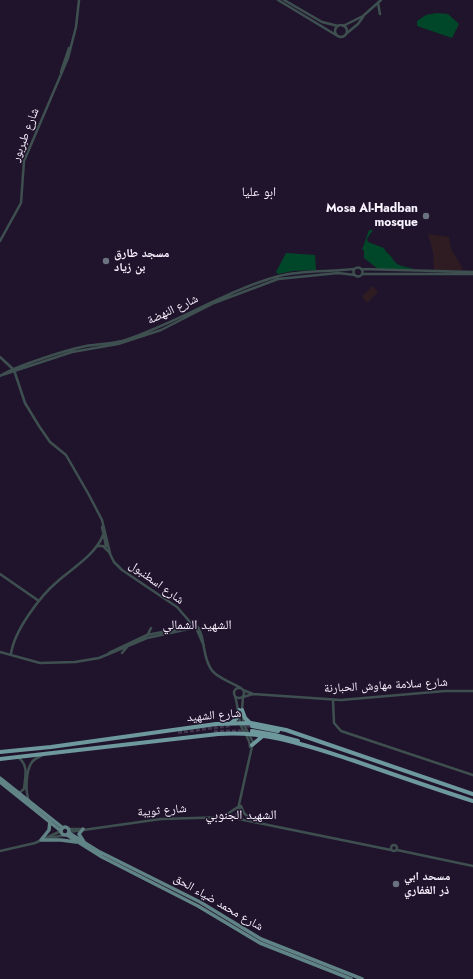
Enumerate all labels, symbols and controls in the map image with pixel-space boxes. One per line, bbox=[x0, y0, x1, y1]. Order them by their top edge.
street label: شارع طبربور bbox=[9, 106, 43, 164]
district label: ابو عليا bbox=[242, 185, 276, 201]
place label: Mosa Al-Hadban mosque bbox=[326, 202, 418, 230]
marker: Mosa Al-Hadban mosque bbox=[421, 211, 431, 221]
place label: مسجد طارق بن زياد bbox=[114, 247, 169, 275]
marker: مسجد طارق بن زياد bbox=[101, 256, 111, 266]
street label: شارع النهضة bbox=[145, 292, 201, 328]
street label: شارع اسطنبول bbox=[126, 558, 186, 608]
district label: الشهيد الشمالي bbox=[163, 618, 231, 634]
street label: شارع سلامة مهاوش الحبارنة bbox=[324, 676, 448, 696]
street label: شارع الشهيد bbox=[186, 706, 242, 726]
street label: شارع ثويبة bbox=[137, 802, 187, 820]
district label: الشهيد الجنوبي bbox=[205, 808, 277, 824]
place label: مسحد ابي ذر الغفاري bbox=[404, 870, 450, 898]
street label: شارع محمد ضياء الحق bbox=[171, 872, 265, 934]
marker: مسحد ابي ذر الغفاري bbox=[391, 879, 401, 889]

